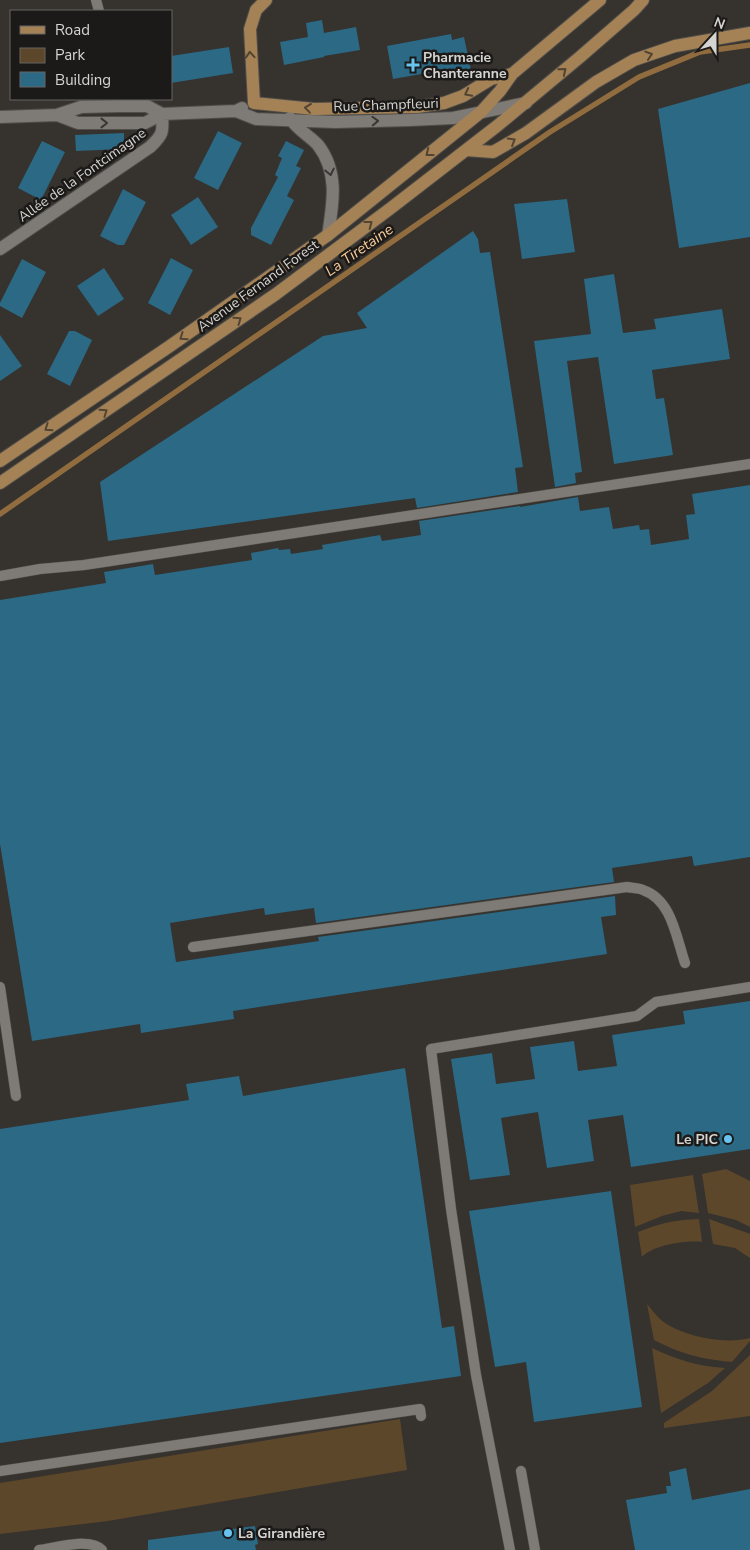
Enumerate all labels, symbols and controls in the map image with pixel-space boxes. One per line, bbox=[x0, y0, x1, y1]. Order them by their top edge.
legend bbox=[10, 10, 172, 100]
north arrow bbox=[690, 10, 740, 60]
text: N bbox=[711, 13, 728, 34]
text: Road bbox=[55, 20, 90, 40]
text: Park bbox=[55, 45, 85, 65]
place label: Pharmacie Chanteranne bbox=[423, 48, 507, 83]
one-way arrow bbox=[245, 50, 256, 58]
one-way arrow bbox=[644, 51, 653, 61]
marker: Pharmacie Chanteranne bbox=[407, 59, 419, 71]
one-way arrow bbox=[557, 69, 566, 77]
text: Building bbox=[55, 70, 111, 90]
one-way arrow bbox=[464, 87, 473, 97]
street label: Rue Champfleuri bbox=[333, 94, 439, 116]
one-way arrow bbox=[303, 103, 311, 114]
one-way arrow bbox=[371, 116, 379, 126]
one-way arrow bbox=[101, 118, 109, 128]
street label: Allée de la Fontcimagne bbox=[14, 124, 150, 226]
one-way arrow bbox=[507, 137, 516, 147]
one-way arrow bbox=[426, 148, 435, 156]
one-way arrow bbox=[324, 167, 335, 176]
water label: La Tiretaine bbox=[321, 219, 397, 281]
one-way arrow bbox=[363, 222, 372, 230]
street label: Avenue Fernand Forest bbox=[194, 236, 322, 336]
one-way arrow bbox=[232, 317, 242, 326]
one-way arrow bbox=[179, 331, 188, 340]
one-way arrow bbox=[98, 409, 108, 418]
one-way arrow bbox=[45, 422, 54, 432]
place label: Le PIC bbox=[676, 1130, 718, 1149]
marker: Le PIC bbox=[722, 1133, 734, 1145]
place label: La Girandière bbox=[238, 1524, 325, 1543]
marker: La Girandière bbox=[222, 1527, 234, 1539]

